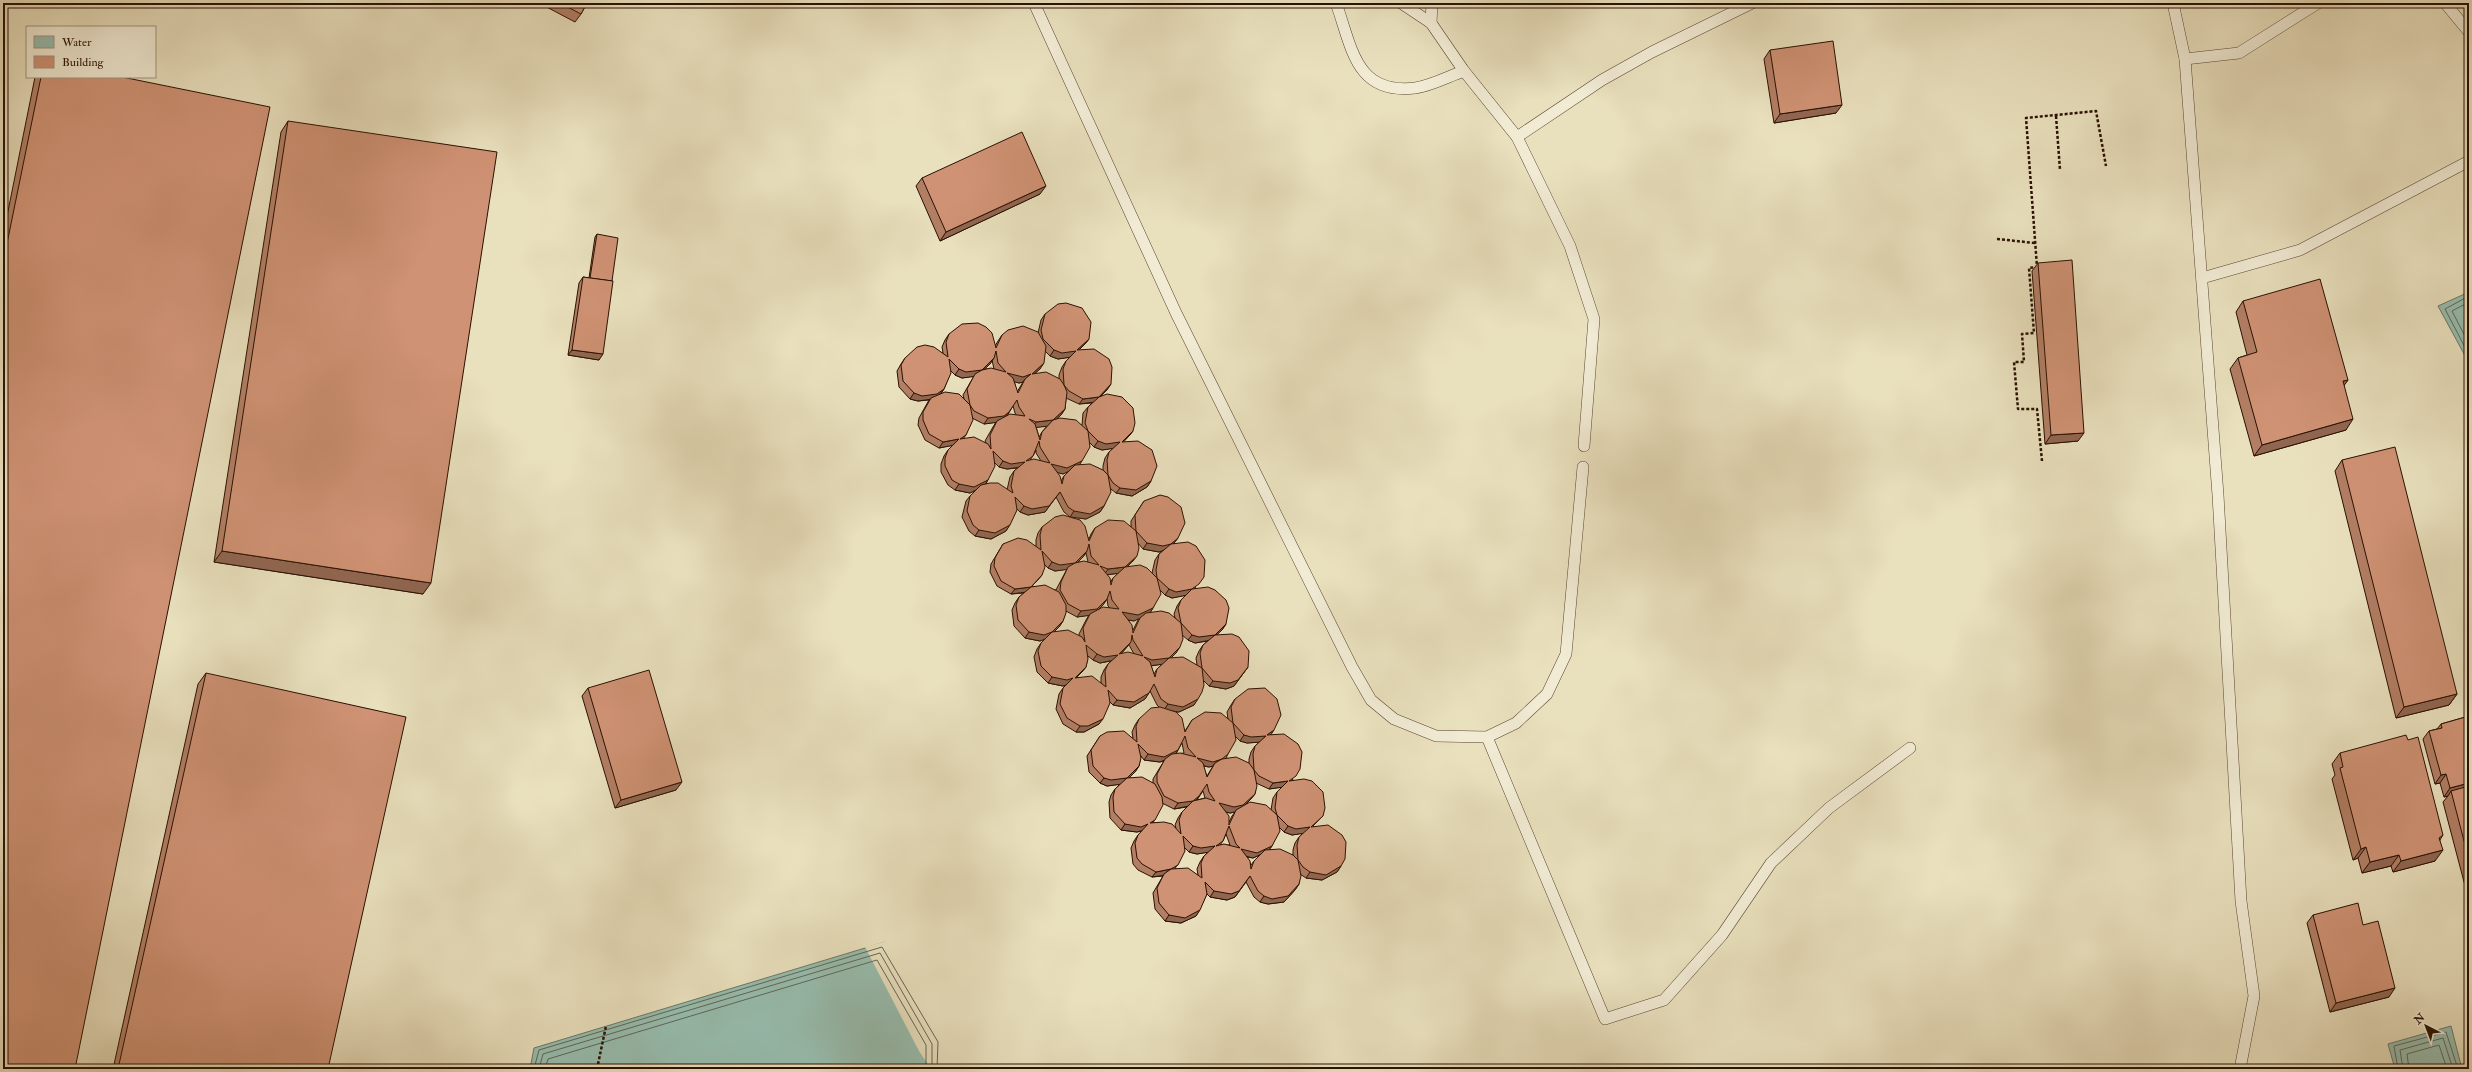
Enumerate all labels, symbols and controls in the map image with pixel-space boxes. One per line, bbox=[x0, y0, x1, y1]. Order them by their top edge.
legend bbox=[26, 26, 156, 78]
text: Water bbox=[61, 35, 92, 50]
text: Building bbox=[62, 55, 105, 70]
north arrow bbox=[2406, 1006, 2446, 1046]
text: N bbox=[2411, 1010, 2429, 1028]

